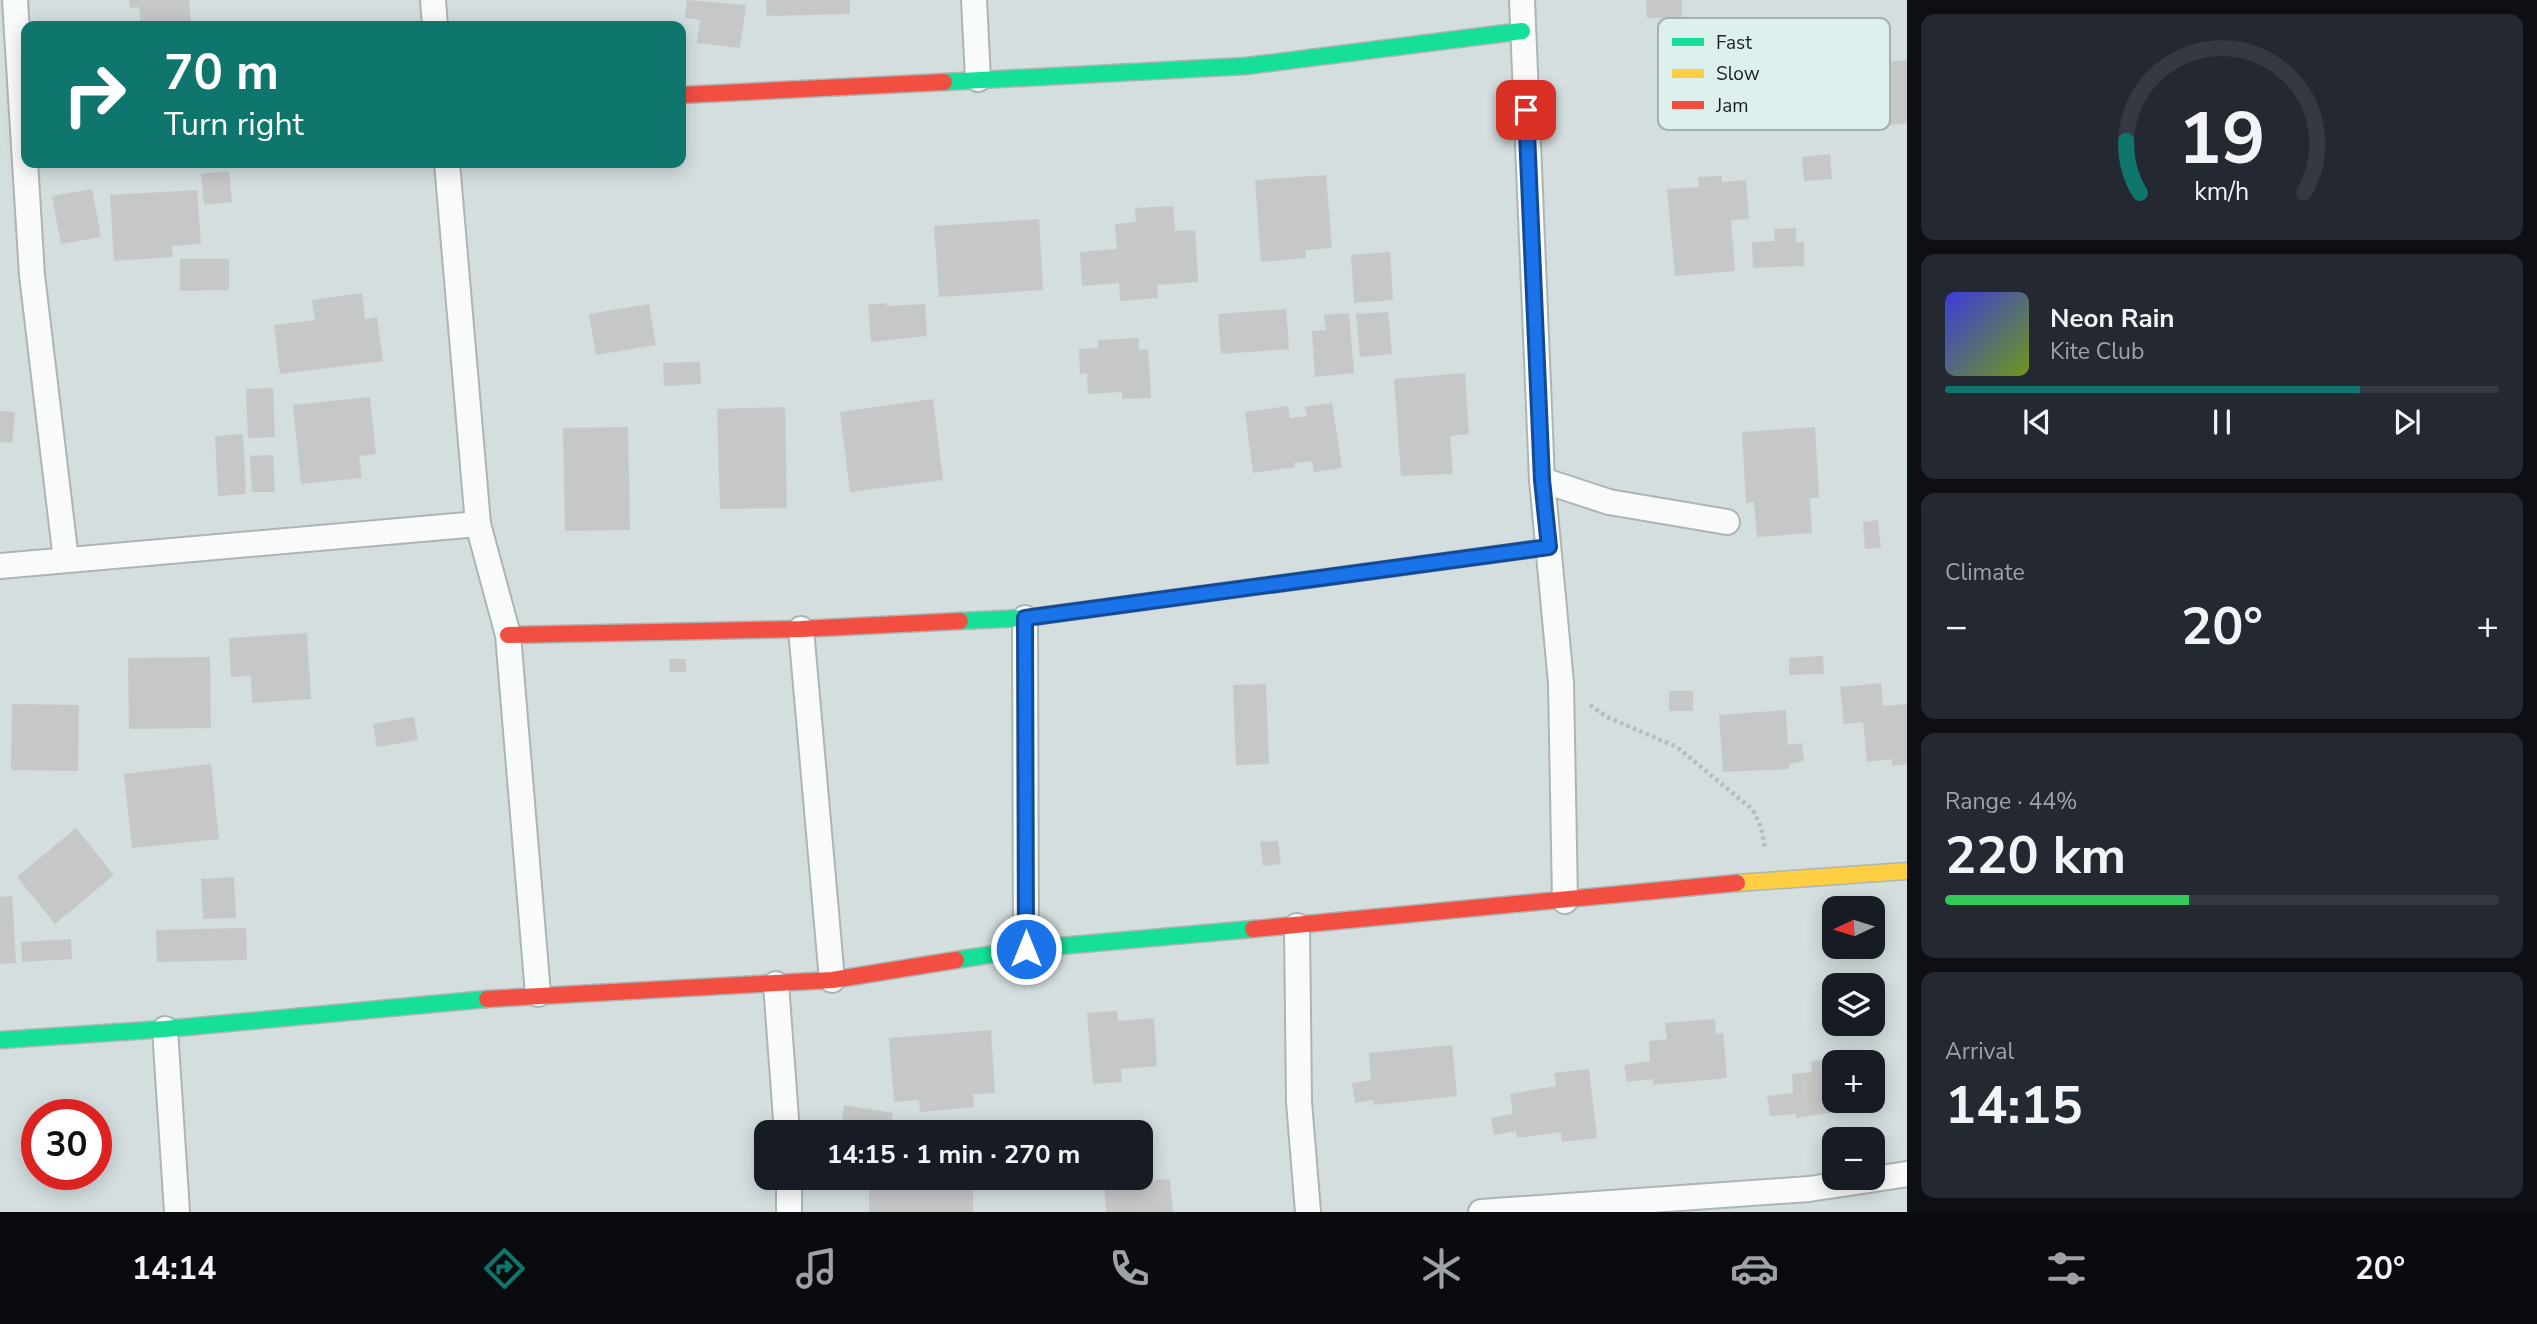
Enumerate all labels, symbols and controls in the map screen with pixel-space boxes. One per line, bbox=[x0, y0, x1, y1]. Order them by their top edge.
legend bbox=[1658, 18, 1890, 130]
text: Fast bbox=[1716, 30, 1752, 56]
text: 70 m bbox=[164, 39, 279, 106]
icon: right bbox=[49, 49, 140, 140]
text: Slow bbox=[1716, 61, 1760, 87]
pin bbox=[1496, 80, 1556, 140]
text: 19 bbox=[2178, 89, 2266, 189]
icon: arrive bbox=[1507, 91, 1545, 129]
text: Jam bbox=[1715, 93, 1749, 119]
text: Turn right bbox=[164, 103, 304, 146]
text: km/h bbox=[2194, 175, 2250, 209]
text: Neon Rain bbox=[2050, 301, 2175, 336]
text: Kite Club bbox=[2050, 336, 2144, 367]
icon: previous bbox=[2018, 403, 2056, 441]
icon: pause bbox=[2203, 403, 2241, 441]
icon: next bbox=[2388, 403, 2426, 441]
text: Climate bbox=[1945, 557, 2025, 588]
text: 20° bbox=[2181, 591, 2263, 662]
text: − bbox=[1945, 601, 1968, 652]
text: + bbox=[2476, 601, 2499, 652]
text: Range · 44% bbox=[1945, 786, 2077, 817]
text: 220 km bbox=[1945, 820, 2126, 891]
north arrow bbox=[1822, 896, 1885, 959]
map controls bbox=[1822, 896, 1885, 1190]
position arrow bbox=[989, 912, 1063, 986]
button: layers bbox=[1822, 973, 1885, 1036]
text: Arrival bbox=[1945, 1036, 2014, 1067]
button: + bbox=[1822, 1050, 1885, 1113]
text: 14:15 bbox=[1945, 1070, 2083, 1141]
speed limit sign: 30 bbox=[21, 1099, 112, 1190]
button: − bbox=[1822, 1127, 1885, 1190]
text: 14:15 · 1 min · 270 m bbox=[827, 1137, 1080, 1172]
icon: directions bbox=[480, 1244, 529, 1293]
icon: music bbox=[792, 1244, 841, 1293]
icon: phone bbox=[1105, 1244, 1154, 1293]
icon: climate bbox=[1417, 1244, 1466, 1293]
icon: car bbox=[1730, 1244, 1779, 1293]
icon: filters bbox=[2042, 1244, 2091, 1293]
text: 14:14 bbox=[132, 1247, 216, 1290]
text: 20° bbox=[2355, 1247, 2405, 1290]

